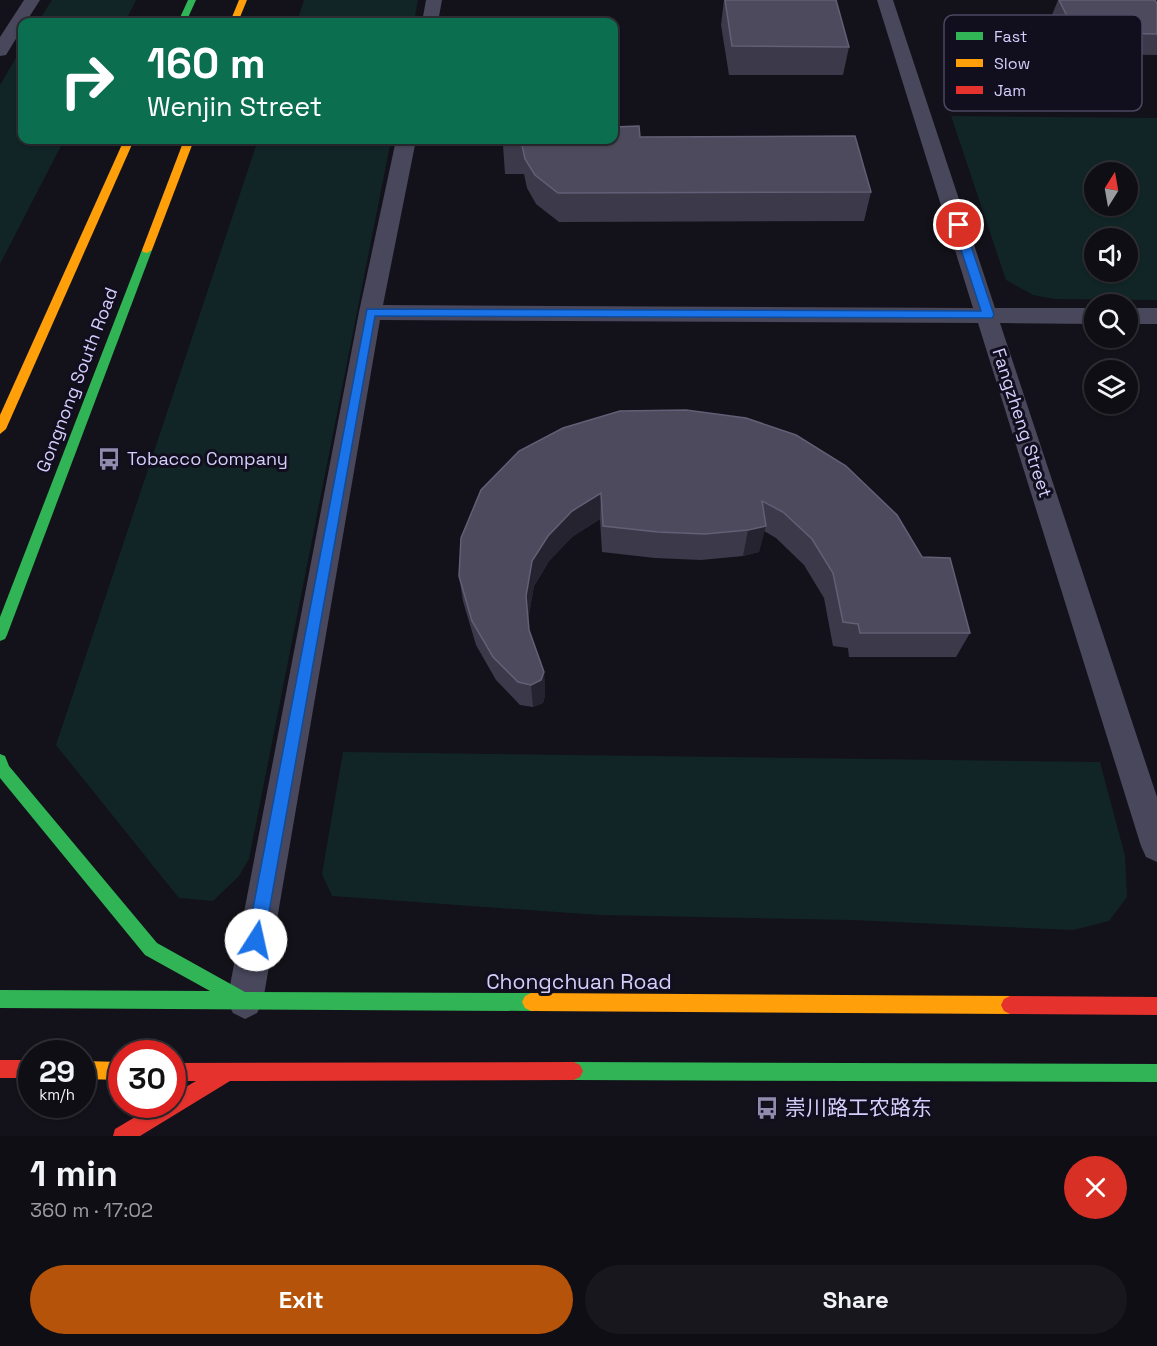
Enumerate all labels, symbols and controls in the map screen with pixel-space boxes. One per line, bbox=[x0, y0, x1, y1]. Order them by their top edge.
legend bbox=[944, 15, 1142, 111]
text: Fast bbox=[994, 26, 1027, 47]
text: 160 m bbox=[147, 37, 266, 90]
icon: right bbox=[48, 42, 126, 120]
text: Slow bbox=[994, 53, 1030, 74]
text: Jam bbox=[994, 80, 1026, 101]
text: Wenjin Street bbox=[147, 89, 322, 124]
north arrow bbox=[1084, 162, 1138, 216]
map controls bbox=[1084, 162, 1138, 414]
pin bbox=[933, 199, 984, 250]
icon: arrive bbox=[942, 208, 975, 241]
button: sound bbox=[1084, 228, 1138, 282]
street label: Gongnong South Road bbox=[31, 284, 122, 476]
button: search bbox=[1084, 294, 1138, 348]
street label: Fangzheng Street bbox=[987, 345, 1057, 500]
button: layers bbox=[1084, 360, 1138, 414]
bus stop icon: Tobacco Company bbox=[96, 446, 122, 472]
place label: Tobacco Company bbox=[127, 447, 288, 470]
position arrow bbox=[224, 908, 288, 972]
street label: Chongchuan Road bbox=[486, 968, 672, 995]
speed limit sign: 30 bbox=[108, 1040, 186, 1118]
text: 29 bbox=[39, 1052, 75, 1091]
text: km/h bbox=[39, 1085, 75, 1104]
place label: 崇川路工农路东 bbox=[785, 1094, 932, 1121]
bus stop icon: 崇川路工农路东 bbox=[754, 1095, 780, 1121]
text: 1 min bbox=[30, 1151, 118, 1197]
button: close bbox=[1064, 1156, 1127, 1219]
text: 360 m · 17:02 bbox=[30, 1197, 153, 1223]
button: Exit bbox=[30, 1265, 573, 1334]
button: Share bbox=[585, 1265, 1127, 1334]

